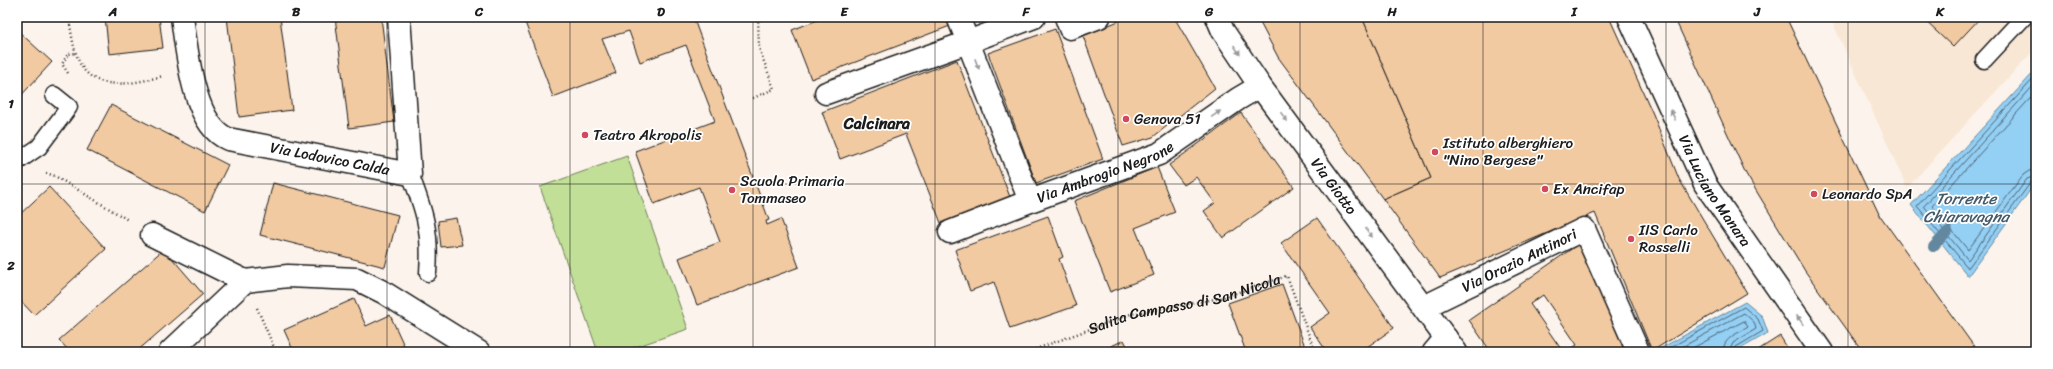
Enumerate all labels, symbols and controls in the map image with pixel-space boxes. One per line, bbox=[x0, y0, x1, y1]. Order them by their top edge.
text: A bbox=[108, 0, 117, 23]
text: B bbox=[292, 0, 301, 23]
text: C bbox=[474, 0, 484, 23]
text: D bbox=[657, 0, 665, 23]
text: E bbox=[840, 0, 849, 23]
text: F bbox=[1021, 0, 1030, 23]
text: G bbox=[1204, 0, 1214, 23]
text: H bbox=[1386, 0, 1397, 23]
text: I bbox=[1570, 0, 1578, 23]
text: J bbox=[1753, 0, 1761, 23]
text: K bbox=[1935, 0, 1945, 23]
one-way arrow bbox=[1233, 45, 1240, 56]
one-way arrow bbox=[974, 59, 980, 71]
text: 1 bbox=[8, 92, 14, 115]
place label: Genova 51 bbox=[1134, 106, 1201, 132]
district label: Calcinara bbox=[843, 109, 910, 138]
one-way arrow bbox=[1670, 109, 1676, 120]
one-way arrow bbox=[1211, 110, 1221, 118]
one-way arrow bbox=[1279, 112, 1288, 123]
marker: Genova 51 bbox=[1121, 114, 1131, 124]
place label: Teatro Akropolis bbox=[593, 122, 702, 148]
marker: Teatro Akropolis bbox=[580, 130, 590, 140]
place label: Istituto alberghiero "Nino Bergese" bbox=[1442, 130, 1574, 173]
street label: Via Luciano Manara bbox=[1671, 130, 1758, 253]
street label: Via Lodovico Calda bbox=[268, 134, 392, 183]
street label: Via Ambrogio Negrone bbox=[1033, 134, 1180, 210]
marker: Istituto alberghiero "Nino Bergese" bbox=[1430, 147, 1440, 157]
street label: Via Giotto bbox=[1304, 152, 1364, 221]
place label: Scuola Primaria Tommaseo bbox=[740, 168, 845, 211]
place label: Ex Ancifap bbox=[1553, 176, 1625, 202]
place label: Leonardo SpA bbox=[1822, 181, 1913, 207]
marker: Ex Ancifap bbox=[1540, 184, 1550, 194]
water label: Torrente Chiaravagna bbox=[1923, 184, 2011, 231]
marker: Scuola Primaria Tommaseo bbox=[727, 185, 737, 195]
marker: Leonardo SpA bbox=[1809, 189, 1819, 199]
place label: IIS Carlo Rosselli bbox=[1638, 217, 1698, 260]
street label: Via Orazio Antinori bbox=[1457, 221, 1582, 300]
one-way arrow bbox=[1365, 228, 1373, 239]
marker: IIS Carlo Rosselli bbox=[1626, 234, 1636, 244]
text: 2 bbox=[6, 254, 15, 277]
street label: Salita Campasso di San Nicola bbox=[1084, 266, 1284, 342]
one-way arrow bbox=[1796, 315, 1804, 325]

